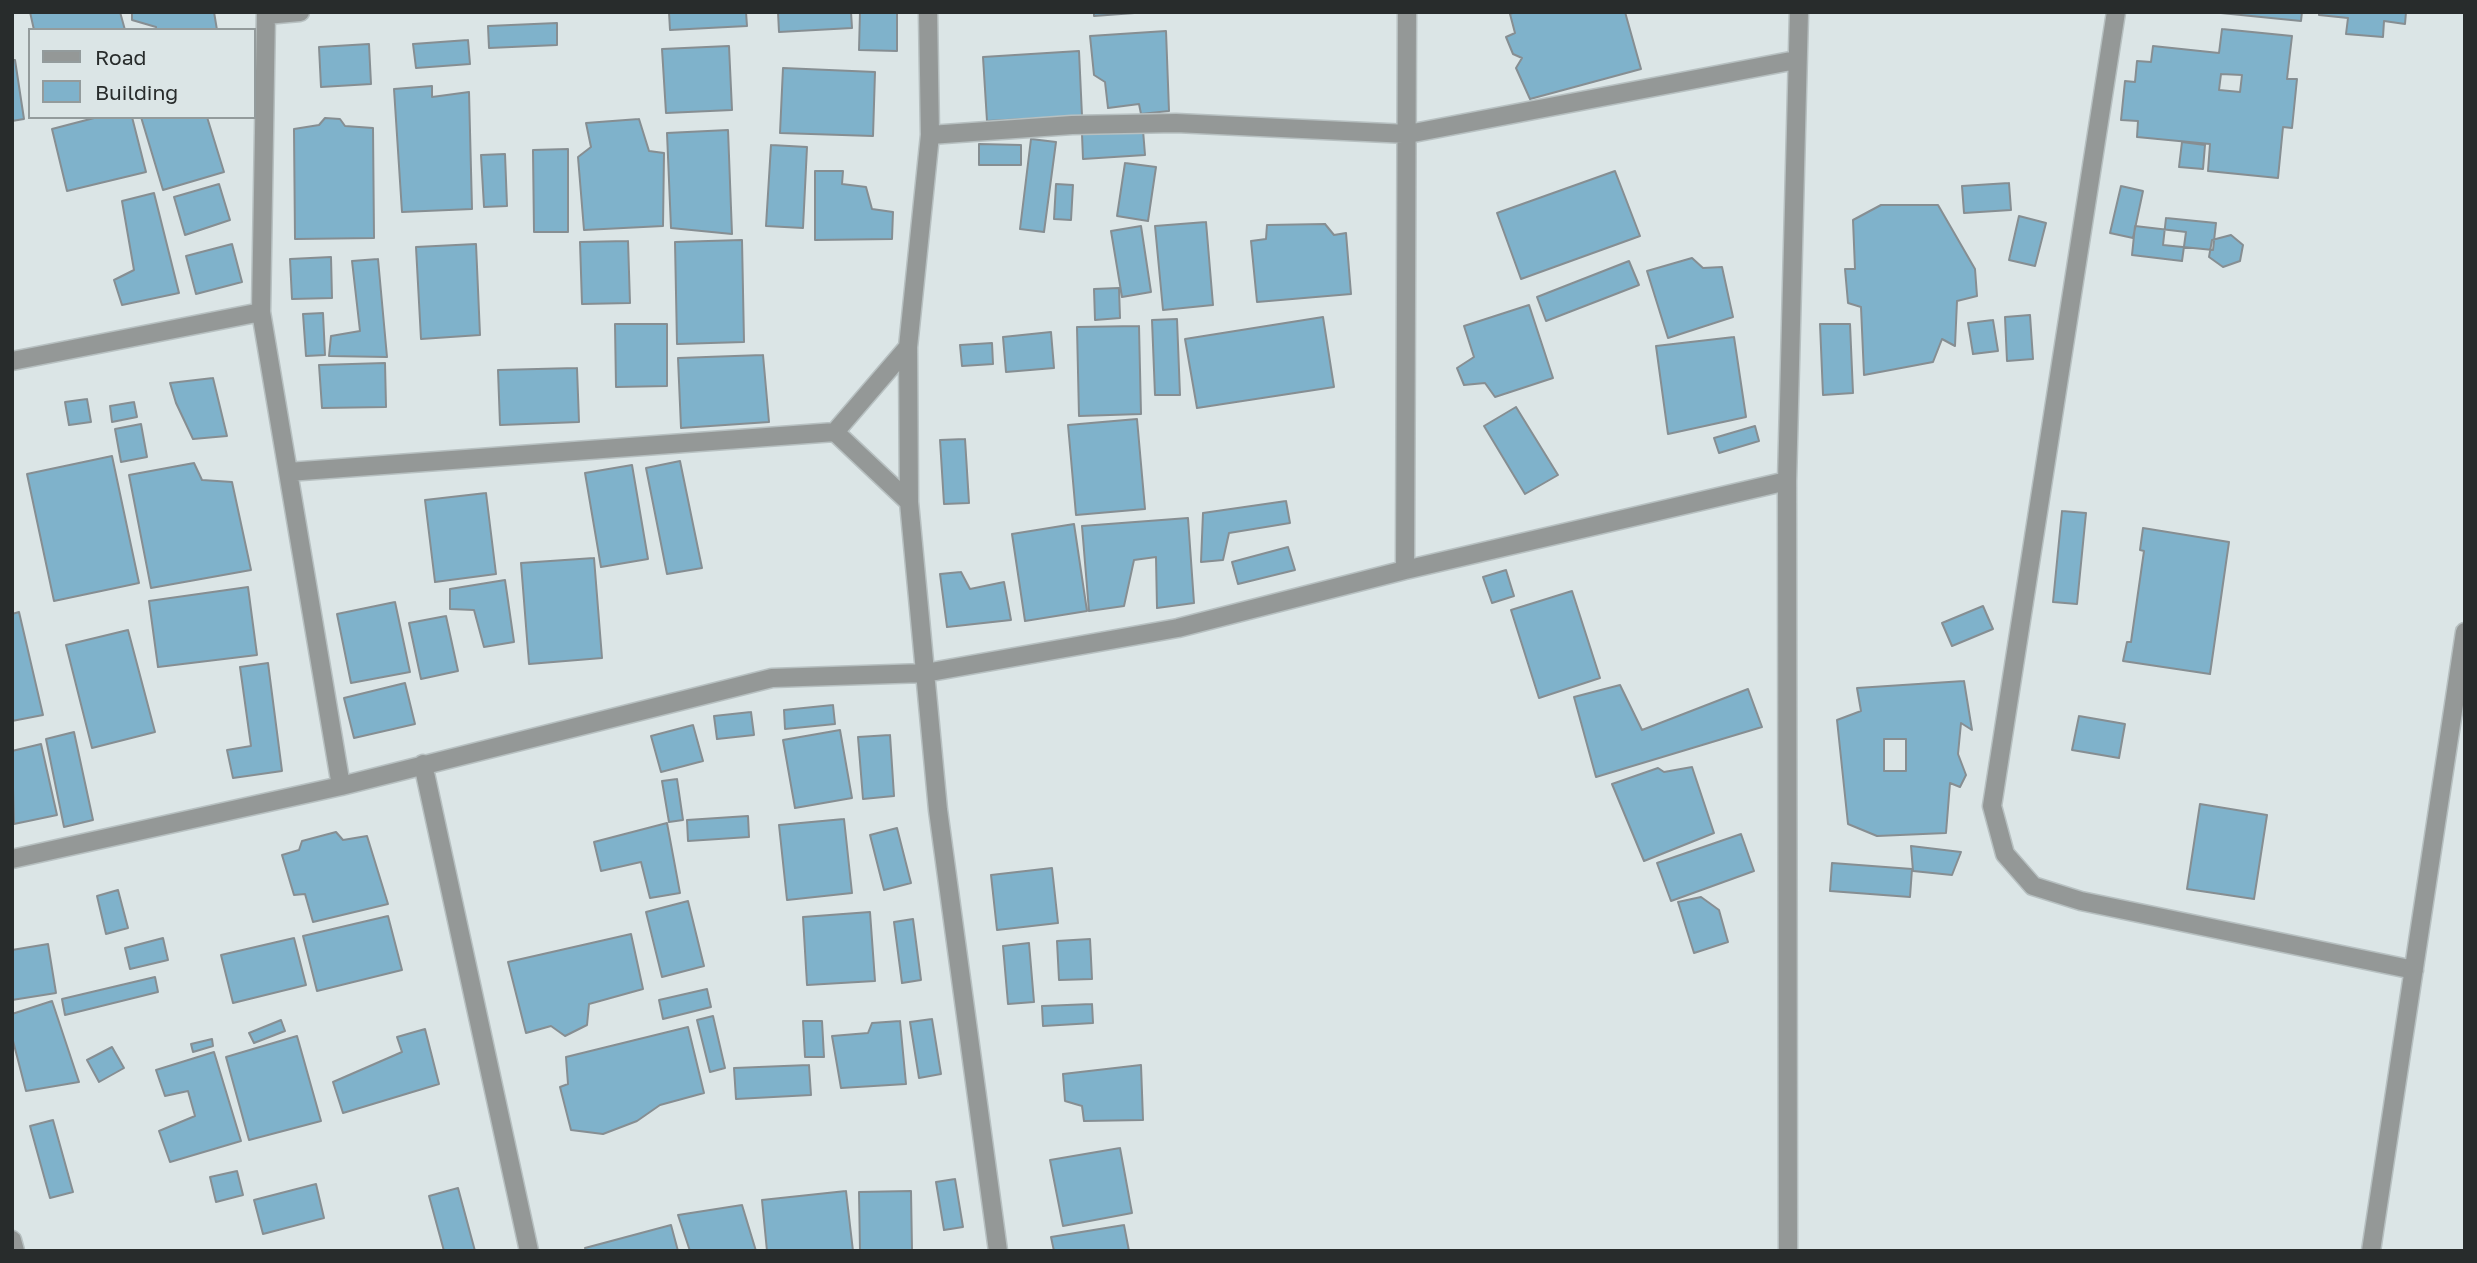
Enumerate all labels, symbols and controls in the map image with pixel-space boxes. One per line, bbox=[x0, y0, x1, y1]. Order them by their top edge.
legend bbox=[28, 28, 256, 119]
text: Road bbox=[95, 44, 146, 70]
text: Building bbox=[95, 79, 178, 105]

